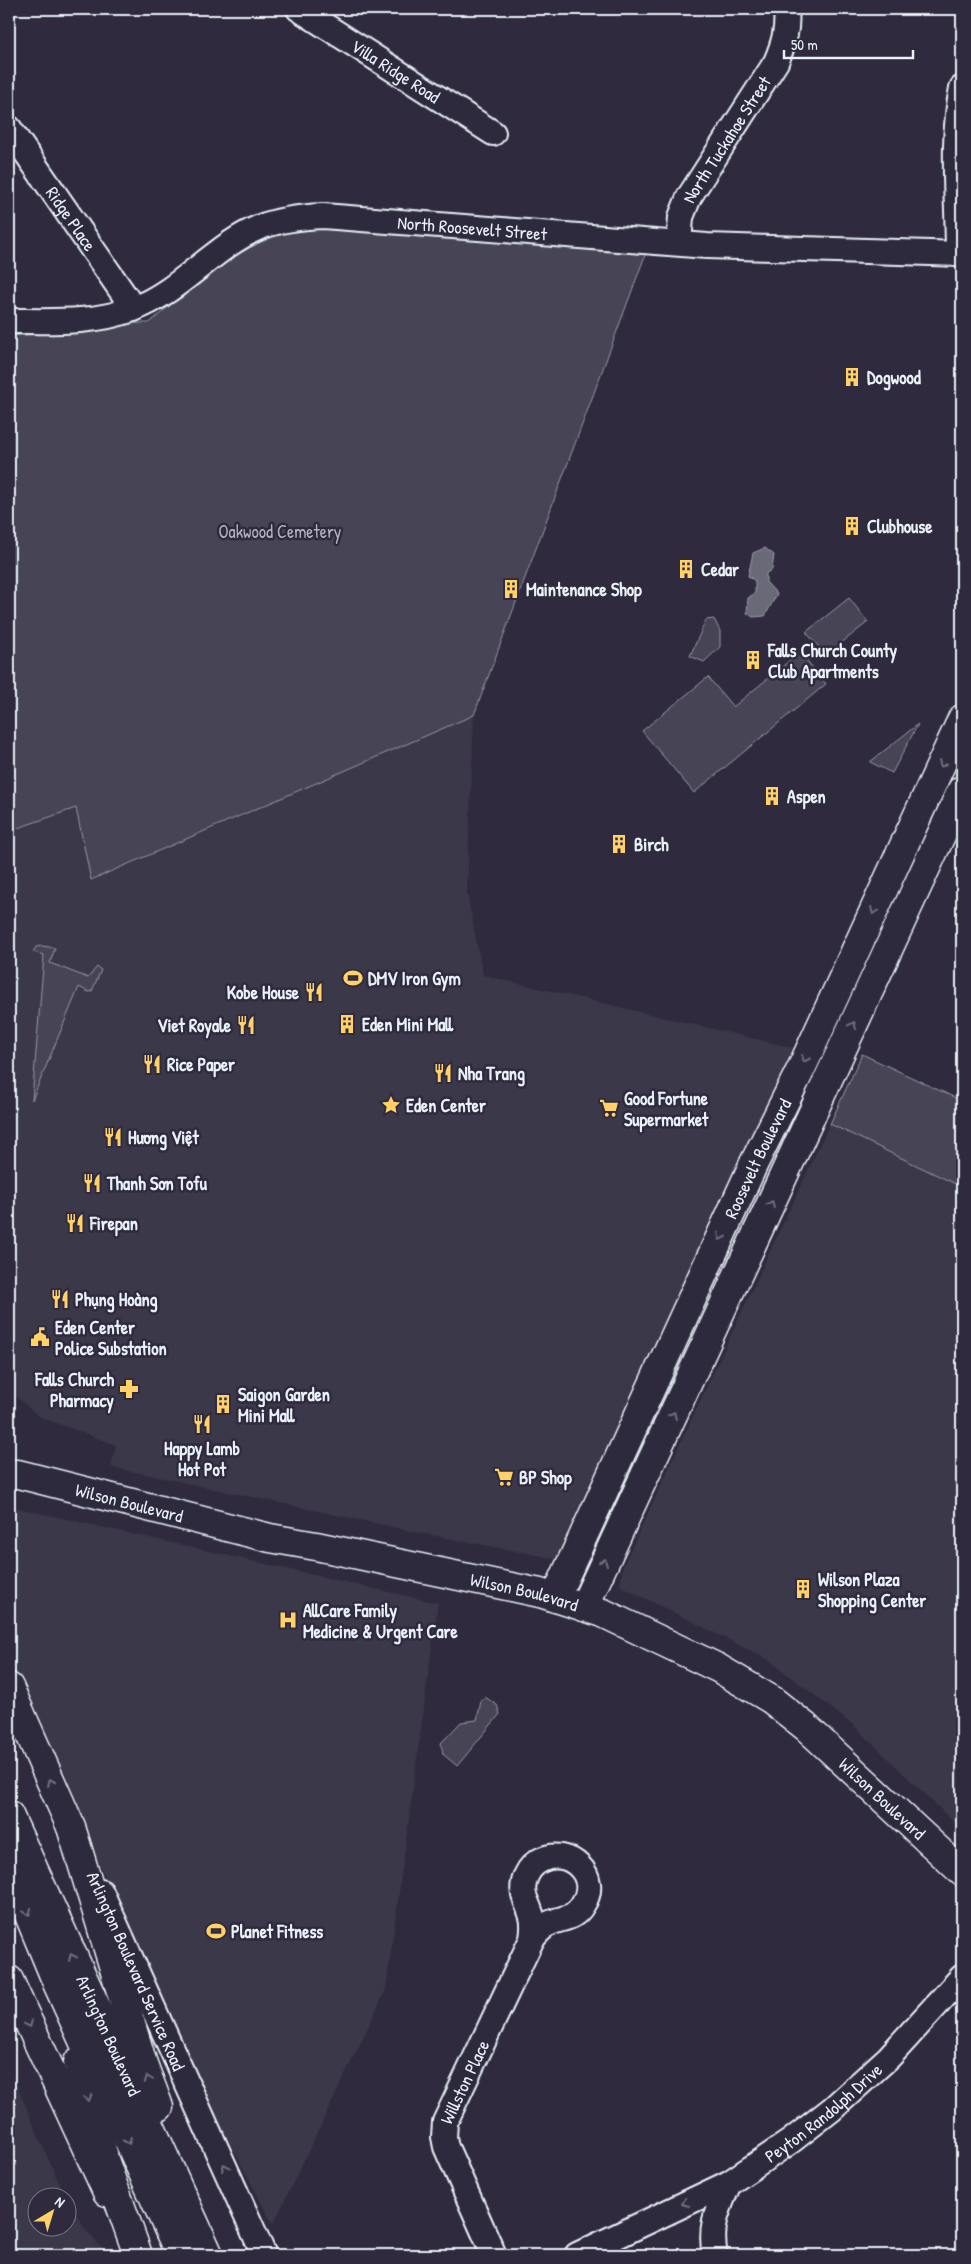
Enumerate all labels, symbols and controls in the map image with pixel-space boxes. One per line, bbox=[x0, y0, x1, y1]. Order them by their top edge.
scale bar bbox=[784, 28, 912, 60]
street label: Villa Ridge Road bbox=[346, 33, 445, 109]
text: 50 m bbox=[791, 34, 818, 55]
street label: North Tuckahoe Street bbox=[676, 70, 777, 206]
street label: Ridge Place bbox=[40, 181, 103, 256]
street label: North Roosevelt Street bbox=[397, 209, 549, 246]
place label: Dogwood bbox=[867, 365, 921, 391]
building icon: Dogwood bbox=[841, 366, 863, 388]
place label: Clubhouse bbox=[867, 514, 933, 539]
building icon: Clubhouse bbox=[841, 515, 863, 537]
park label: Oakwood Cemetery bbox=[219, 519, 342, 544]
place label: Cedar bbox=[701, 557, 739, 582]
building icon: Cedar bbox=[675, 558, 697, 580]
place label: Maintenance Shop bbox=[526, 577, 642, 603]
building icon: Maintenance Shop bbox=[500, 578, 522, 600]
place label: Falls Church County Club Apartments bbox=[767, 638, 898, 685]
building icon: Falls Church County Club Apartments bbox=[742, 649, 764, 671]
one-way arrow bbox=[937, 759, 948, 768]
place label: Aspen bbox=[787, 784, 826, 810]
building icon: Aspen bbox=[761, 785, 783, 807]
place label: Birch bbox=[634, 832, 669, 857]
building icon: Birch bbox=[608, 833, 630, 855]
one-way arrow bbox=[869, 906, 880, 915]
place label: DMV Iron Gym bbox=[368, 966, 461, 992]
sports icon: DMV Iron Gym bbox=[342, 967, 364, 989]
place label: Kobe House bbox=[227, 980, 300, 1005]
restaurant icon: Kobe House bbox=[303, 981, 325, 1003]
place label: Eden Mini Mall bbox=[362, 1012, 454, 1037]
place label: Viet Royale bbox=[157, 1013, 232, 1039]
building icon: Eden Mini Mall bbox=[336, 1013, 358, 1035]
restaurant icon: Viet Royale bbox=[235, 1014, 257, 1036]
one-way arrow bbox=[847, 1021, 858, 1030]
place label: Rice Paper bbox=[167, 1052, 235, 1078]
restaurant icon: Rice Paper bbox=[141, 1053, 163, 1075]
one-way arrow bbox=[801, 1054, 812, 1063]
place label: Nha Trang bbox=[458, 1061, 525, 1087]
restaurant icon: Nha Trang bbox=[432, 1062, 454, 1084]
place label: Good Fortune Supermarket bbox=[624, 1086, 709, 1133]
place label: Eden Center bbox=[406, 1093, 486, 1118]
place icon: Eden Center bbox=[380, 1094, 402, 1116]
street label: Roosevelt Boulevard bbox=[718, 1094, 797, 1222]
supermarket icon: Good Fortune Supermarket bbox=[598, 1097, 620, 1119]
place label: Hương Việt bbox=[128, 1125, 199, 1151]
restaurant icon: Hương Việt bbox=[102, 1126, 124, 1148]
place label: Thanh Sơn Tofu bbox=[106, 1171, 208, 1196]
restaurant icon: Thanh Sơn Tofu bbox=[81, 1172, 103, 1194]
one-way arrow bbox=[765, 1200, 775, 1209]
place label: Firepan bbox=[89, 1211, 138, 1237]
restaurant icon: Firepan bbox=[64, 1212, 86, 1234]
one-way arrow bbox=[716, 1232, 727, 1241]
place label: Phụng Hoàng bbox=[75, 1287, 158, 1313]
restaurant icon: Phụng Hoàng bbox=[49, 1288, 71, 1310]
place label: Eden Center Police Substation bbox=[55, 1315, 167, 1361]
public building icon: Eden Center Police Substation bbox=[29, 1326, 51, 1348]
place label: Falls Church Pharmacy bbox=[34, 1367, 114, 1414]
pharmacy icon: Falls Church Pharmacy bbox=[118, 1378, 140, 1400]
place label: Saigon Garden Mini Mall bbox=[238, 1382, 330, 1428]
building icon: Saigon Garden Mini Mall bbox=[212, 1393, 234, 1415]
one-way arrow bbox=[666, 1411, 677, 1420]
restaurant icon: Happy Lamb Hot Pot bbox=[191, 1413, 213, 1435]
place label: Happy Lamb Hot Pot bbox=[164, 1436, 241, 1482]
place label: BP Shop bbox=[519, 1465, 572, 1491]
supermarket icon: BP Shop bbox=[493, 1466, 515, 1488]
street label: Wilson Boulevard bbox=[73, 1477, 186, 1528]
one-way arrow bbox=[598, 1558, 608, 1567]
street label: Wilson Boulevard bbox=[468, 1566, 581, 1617]
place label: Wilson Plaza Shopping Center bbox=[818, 1567, 926, 1614]
building icon: Wilson Plaza Shopping Center bbox=[792, 1578, 814, 1600]
place label: AllCare Family Medicine & Urgent Care bbox=[303, 1598, 458, 1645]
hospital icon: AllCare Family Medicine & Urgent Care bbox=[277, 1609, 299, 1631]
street label: Wilson Boulevard bbox=[834, 1752, 932, 1845]
one-way arrow bbox=[47, 1778, 57, 1787]
street label: Arlington Boulevard Service Road bbox=[82, 1868, 190, 2074]
one-way arrow bbox=[21, 1907, 32, 1916]
place label: Planet Fitness bbox=[231, 1919, 323, 1944]
sports icon: Planet Fitness bbox=[205, 1920, 227, 1942]
one-way arrow bbox=[67, 1953, 78, 1962]
street label: Arlington Boulevard bbox=[71, 1972, 145, 2100]
one-way arrow bbox=[23, 2019, 34, 2028]
street label: Willston Place bbox=[433, 2036, 495, 2128]
street label: Peyton Randolph Drive bbox=[759, 2057, 887, 2168]
one-way arrow bbox=[144, 2075, 154, 2084]
one-way arrow bbox=[82, 2094, 93, 2103]
one-way arrow bbox=[122, 2136, 133, 2145]
one-way arrow bbox=[220, 2163, 231, 2172]
north arrow bbox=[28, 2186, 78, 2236]
text: N bbox=[52, 2192, 70, 2211]
one-way arrow bbox=[681, 2197, 690, 2207]

